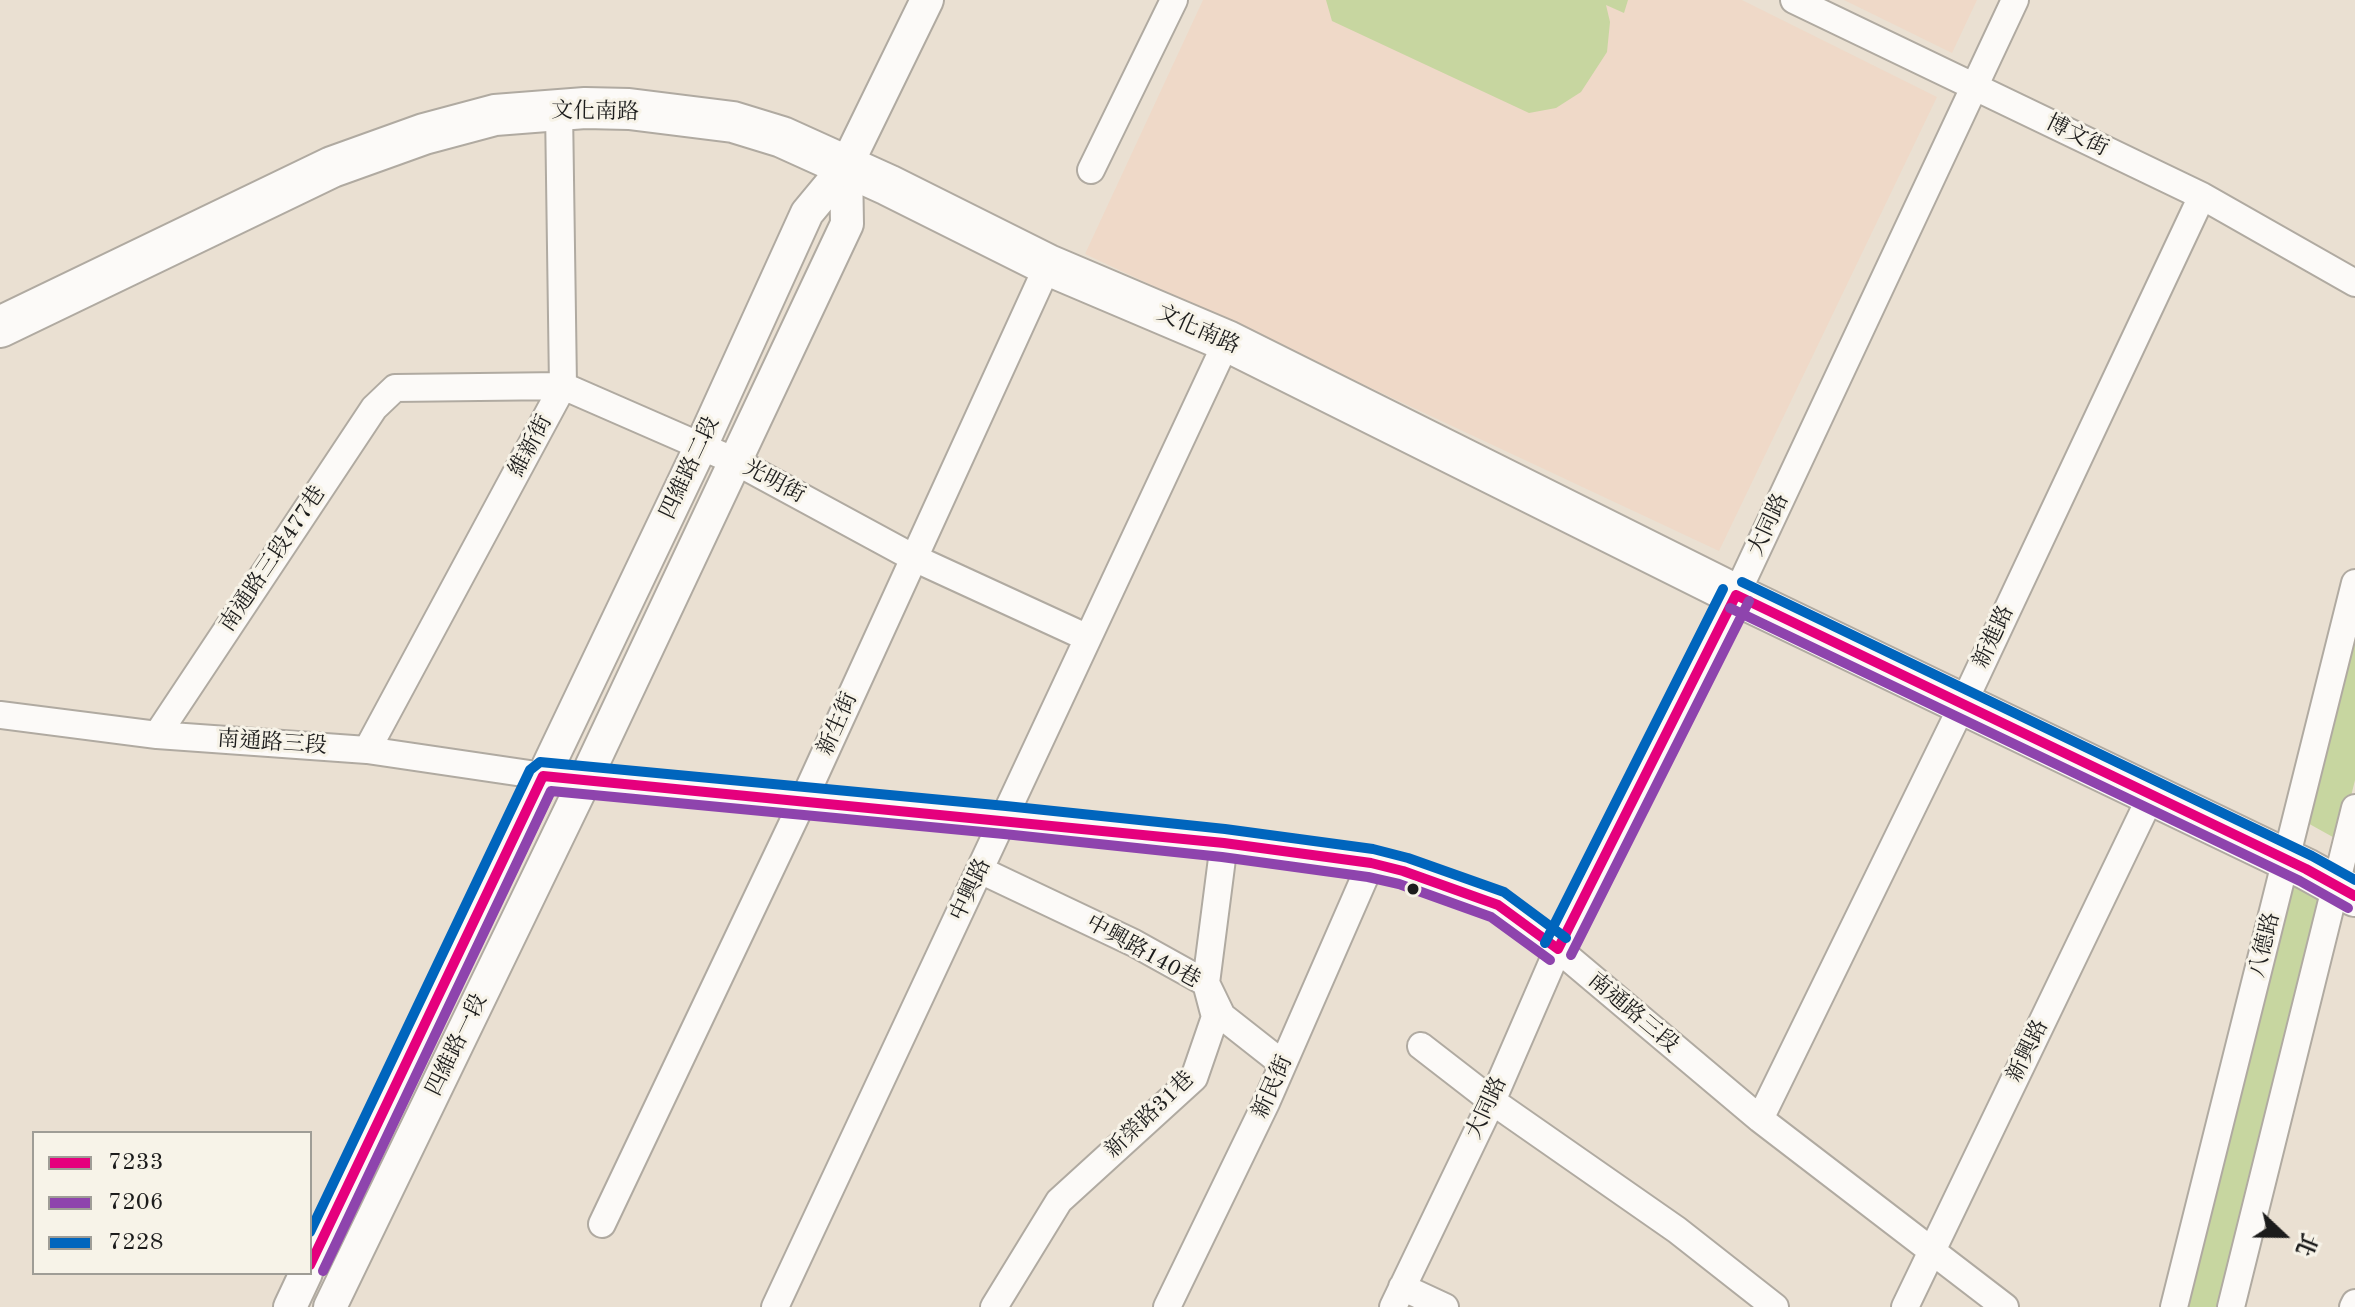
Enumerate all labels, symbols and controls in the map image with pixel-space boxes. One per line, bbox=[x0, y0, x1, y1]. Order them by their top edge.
street label: 文化南路 bbox=[551, 98, 639, 126]
street label: 博文街 bbox=[2042, 110, 2112, 162]
street label: 文化南路 bbox=[1152, 300, 1244, 360]
street label: 維新街 bbox=[504, 411, 558, 481]
street label: 四維路二段 bbox=[655, 413, 725, 523]
street label: 光明街 bbox=[739, 455, 809, 509]
street label: 南通路三段477巷 bbox=[214, 481, 332, 637]
street label: 大同路 bbox=[1743, 490, 1795, 560]
street label: 新進路 bbox=[1968, 602, 2020, 672]
street label: 新生街 bbox=[813, 688, 863, 760]
street label: 南通路三段 bbox=[216, 726, 328, 760]
street label: 中興路 bbox=[945, 855, 997, 925]
unlabelled marker bbox=[1405, 881, 1421, 897]
street label: 中興路140巷 bbox=[1081, 910, 1205, 994]
street label: 八德路 bbox=[2244, 910, 2286, 980]
street label: 南通路三段 bbox=[1582, 968, 1684, 1058]
street label: 四維路一段 bbox=[421, 990, 493, 1100]
street label: 新興路 bbox=[2002, 1016, 2054, 1086]
street label: 新民街 bbox=[1248, 1051, 1298, 1123]
street label: 新榮路31巷 bbox=[1100, 1066, 1200, 1164]
street label: 大同路 bbox=[1461, 1073, 1513, 1143]
legend bbox=[32, 1131, 312, 1275]
text: 7233 bbox=[108, 1151, 164, 1175]
text: 7206 bbox=[108, 1191, 164, 1215]
north arrow bbox=[2243, 1195, 2323, 1275]
text: 北 bbox=[2291, 1230, 2320, 1258]
text: 7228 bbox=[108, 1231, 164, 1255]

